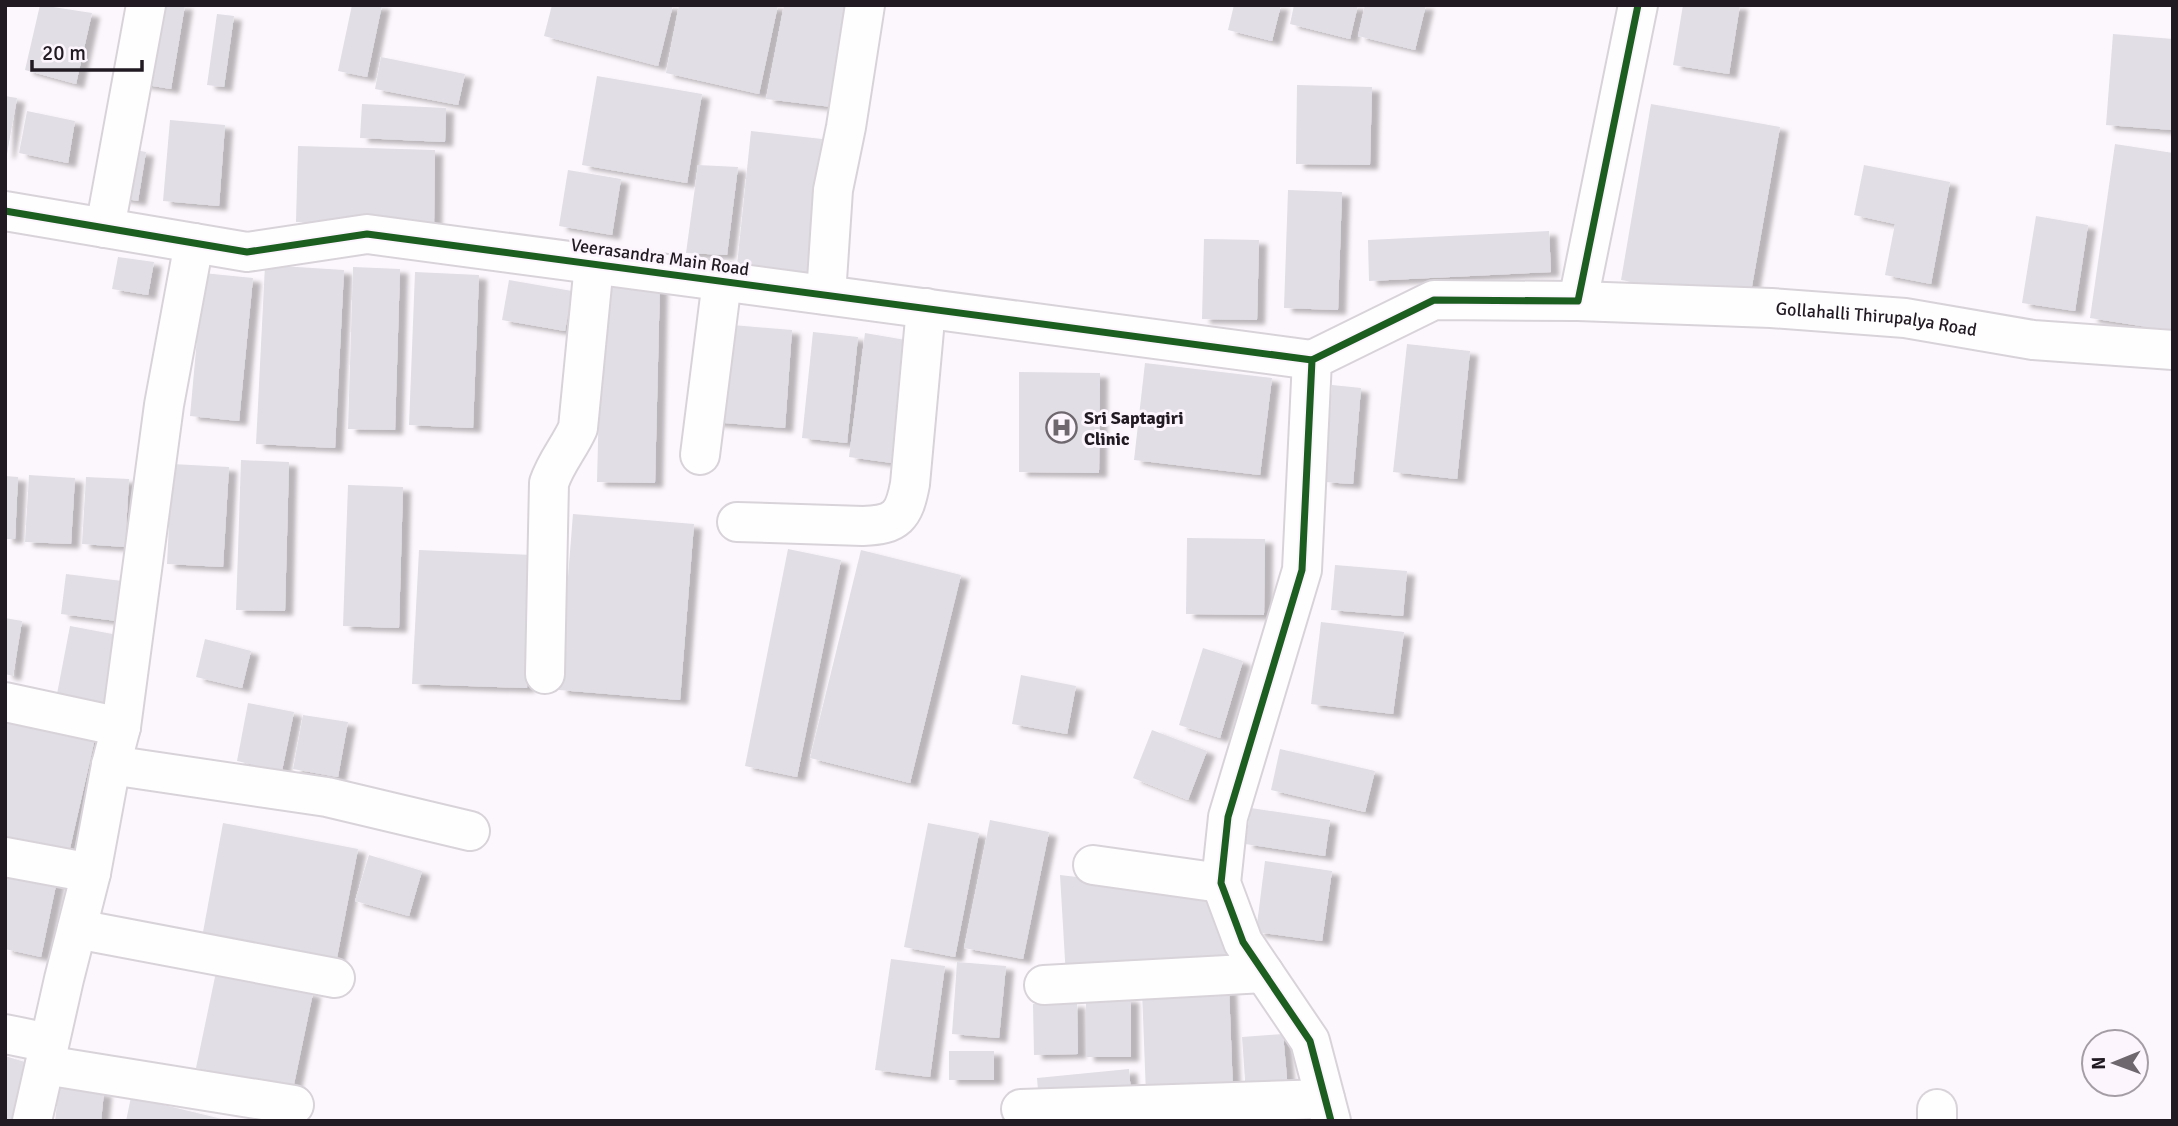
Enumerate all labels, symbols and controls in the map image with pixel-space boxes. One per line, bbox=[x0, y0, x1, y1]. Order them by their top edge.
scale bar bbox=[32, 28, 142, 72]
text: 20 m bbox=[42, 40, 86, 66]
street label: Veerasandra Main Road bbox=[569, 234, 751, 280]
street label: Gollahalli Thirupalya Road bbox=[1775, 297, 1978, 341]
place label: Sri Saptagiri Clinic bbox=[1084, 407, 1184, 450]
hospital icon: Sri Saptagiri Clinic bbox=[1044, 411, 1078, 445]
north arrow bbox=[2080, 1028, 2150, 1098]
text: N bbox=[2087, 1056, 2111, 1070]

